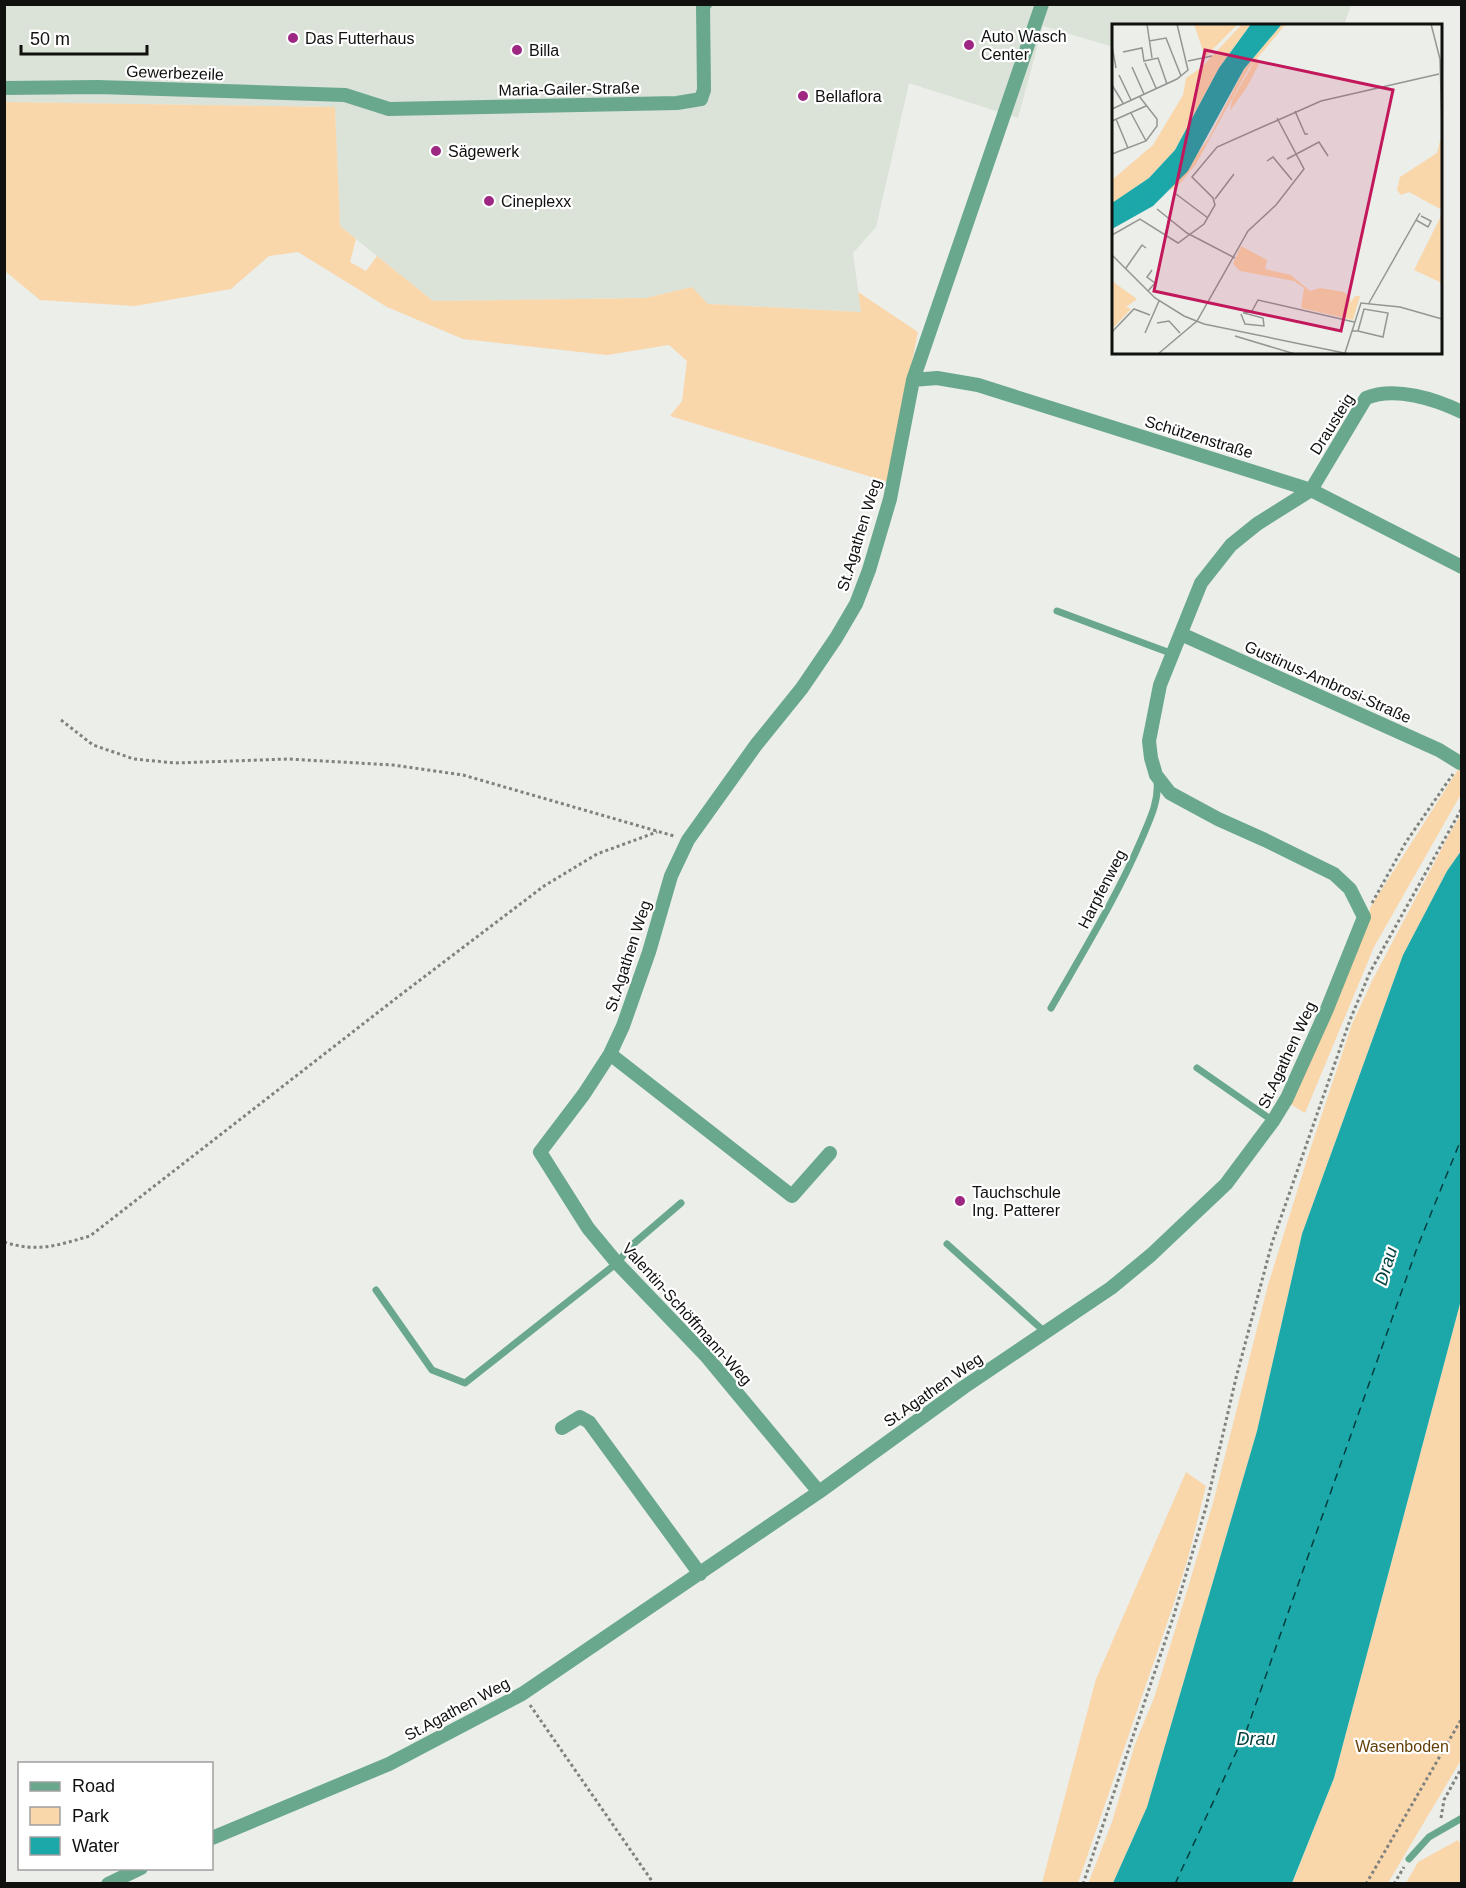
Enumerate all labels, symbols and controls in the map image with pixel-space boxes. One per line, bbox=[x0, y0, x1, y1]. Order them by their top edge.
scale bar bbox=[21, 18, 147, 56]
inset map bbox=[1112, 24, 1442, 354]
place label: Auto Wasch Center bbox=[981, 28, 1067, 63]
text: 50 m bbox=[30, 29, 70, 49]
place label: Das Futterhaus bbox=[305, 30, 414, 47]
marker: Das Futterhaus bbox=[286, 31, 300, 45]
marker: Auto Wasch Center bbox=[962, 38, 976, 52]
place label: Billa bbox=[529, 42, 559, 59]
marker: Billa bbox=[510, 43, 524, 57]
street label: Gewerbezeile bbox=[126, 63, 224, 83]
street label: Maria-Gailer-Straße bbox=[498, 79, 640, 99]
place label: Bellaflora bbox=[815, 88, 882, 105]
marker: Bellaflora bbox=[796, 89, 810, 103]
place label: Sägewerk bbox=[448, 143, 520, 160]
marker: Sägewerk bbox=[429, 144, 443, 158]
place label: Cineplexx bbox=[501, 193, 571, 210]
marker: Cineplexx bbox=[482, 194, 496, 208]
street label: Drausteig bbox=[1307, 390, 1357, 458]
street label: Schützenstraße bbox=[1143, 412, 1255, 462]
street label: St.Agathen Weg bbox=[834, 477, 884, 593]
street label: Gustinus-Ambrosi-Straße bbox=[1242, 638, 1414, 727]
street label: Harpfenweg bbox=[1075, 847, 1129, 931]
street label: St.Agathen Weg bbox=[602, 898, 654, 1014]
street label: St.Agathen Weg bbox=[1255, 999, 1319, 1111]
place label: Tauchschule Ing. Patterer bbox=[972, 1184, 1061, 1219]
marker: Tauchschule Ing. Patterer bbox=[953, 1194, 967, 1208]
street label: Valentin-Schöffmann-Weg bbox=[619, 1240, 755, 1388]
water label: Drau bbox=[1371, 1244, 1401, 1288]
street label: St.Agathen Weg bbox=[881, 1350, 985, 1430]
street label: St.Agathen Weg bbox=[402, 1674, 512, 1744]
water label: Drau bbox=[1236, 1729, 1276, 1749]
park label: Wasenboden bbox=[1355, 1738, 1449, 1755]
legend bbox=[18, 1762, 213, 1870]
text: Road bbox=[72, 1776, 115, 1796]
text: Park bbox=[72, 1806, 110, 1826]
text: Water bbox=[72, 1836, 119, 1856]

